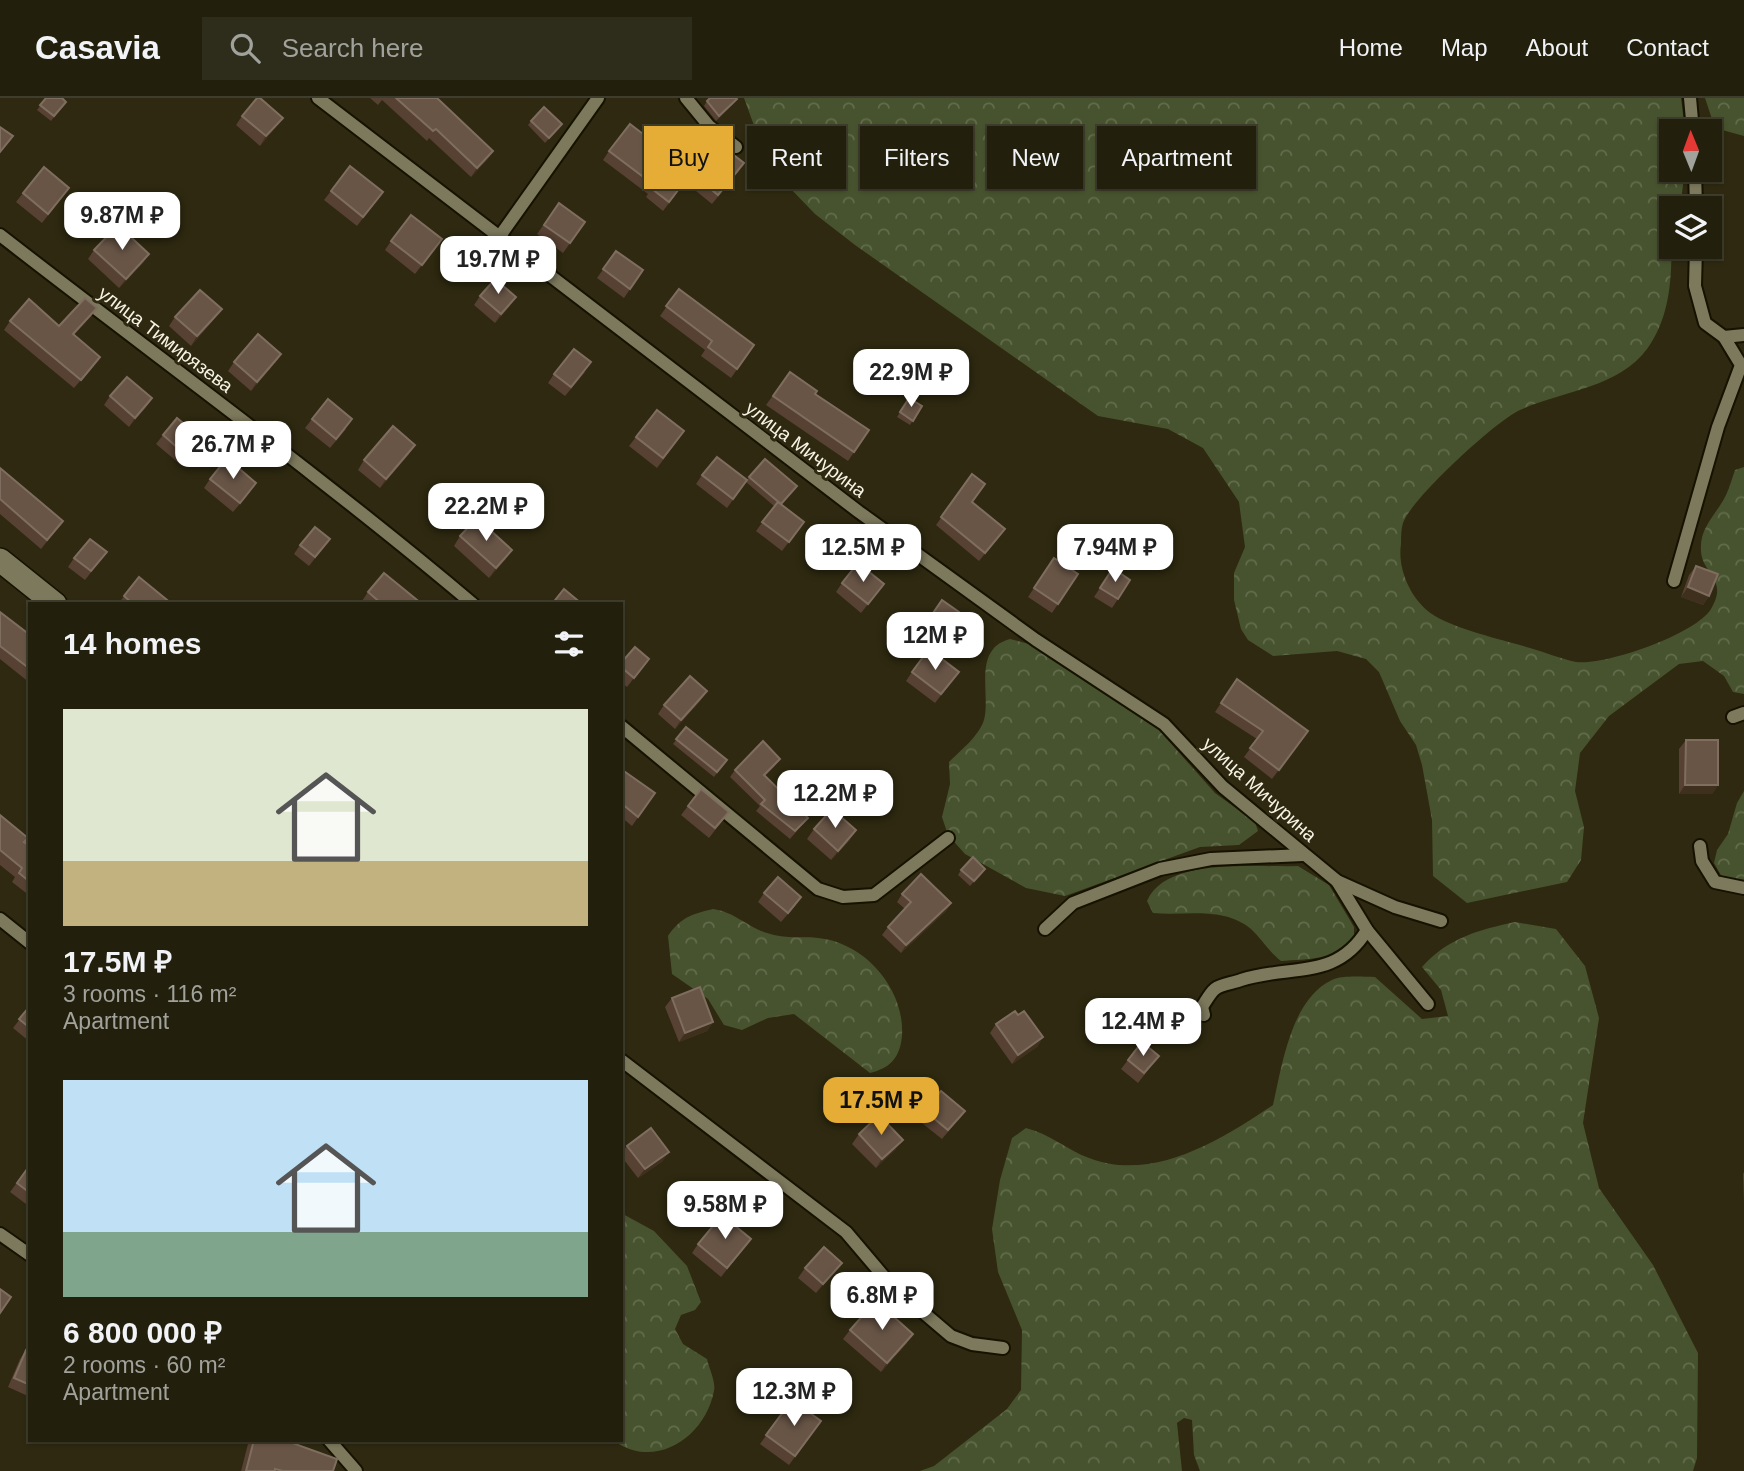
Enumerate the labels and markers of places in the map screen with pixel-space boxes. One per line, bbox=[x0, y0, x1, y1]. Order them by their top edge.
pin: 9.87M ₽ bbox=[57, 192, 187, 252]
pin: 19.7M ₽ bbox=[433, 236, 563, 296]
pin: 22.9M ₽ bbox=[846, 350, 976, 409]
pin: 26.7M ₽ bbox=[168, 422, 298, 481]
pin: 22.2M ₽ bbox=[421, 484, 551, 543]
pin: 12.5M ₽ bbox=[798, 524, 928, 584]
pin: 7.94M ₽ bbox=[1050, 524, 1180, 584]
pin: 12M ₽ bbox=[886, 612, 984, 672]
pin: 12.2M ₽ bbox=[770, 770, 900, 830]
pin: 12.4M ₽ bbox=[1078, 998, 1208, 1058]
pin: 17.5M ₽ bbox=[816, 1077, 946, 1137]
pin: 9.58M ₽ bbox=[660, 1182, 790, 1241]
pin: 6.8M ₽ bbox=[825, 1272, 939, 1332]
pin: 12.3M ₽ bbox=[729, 1368, 859, 1428]

